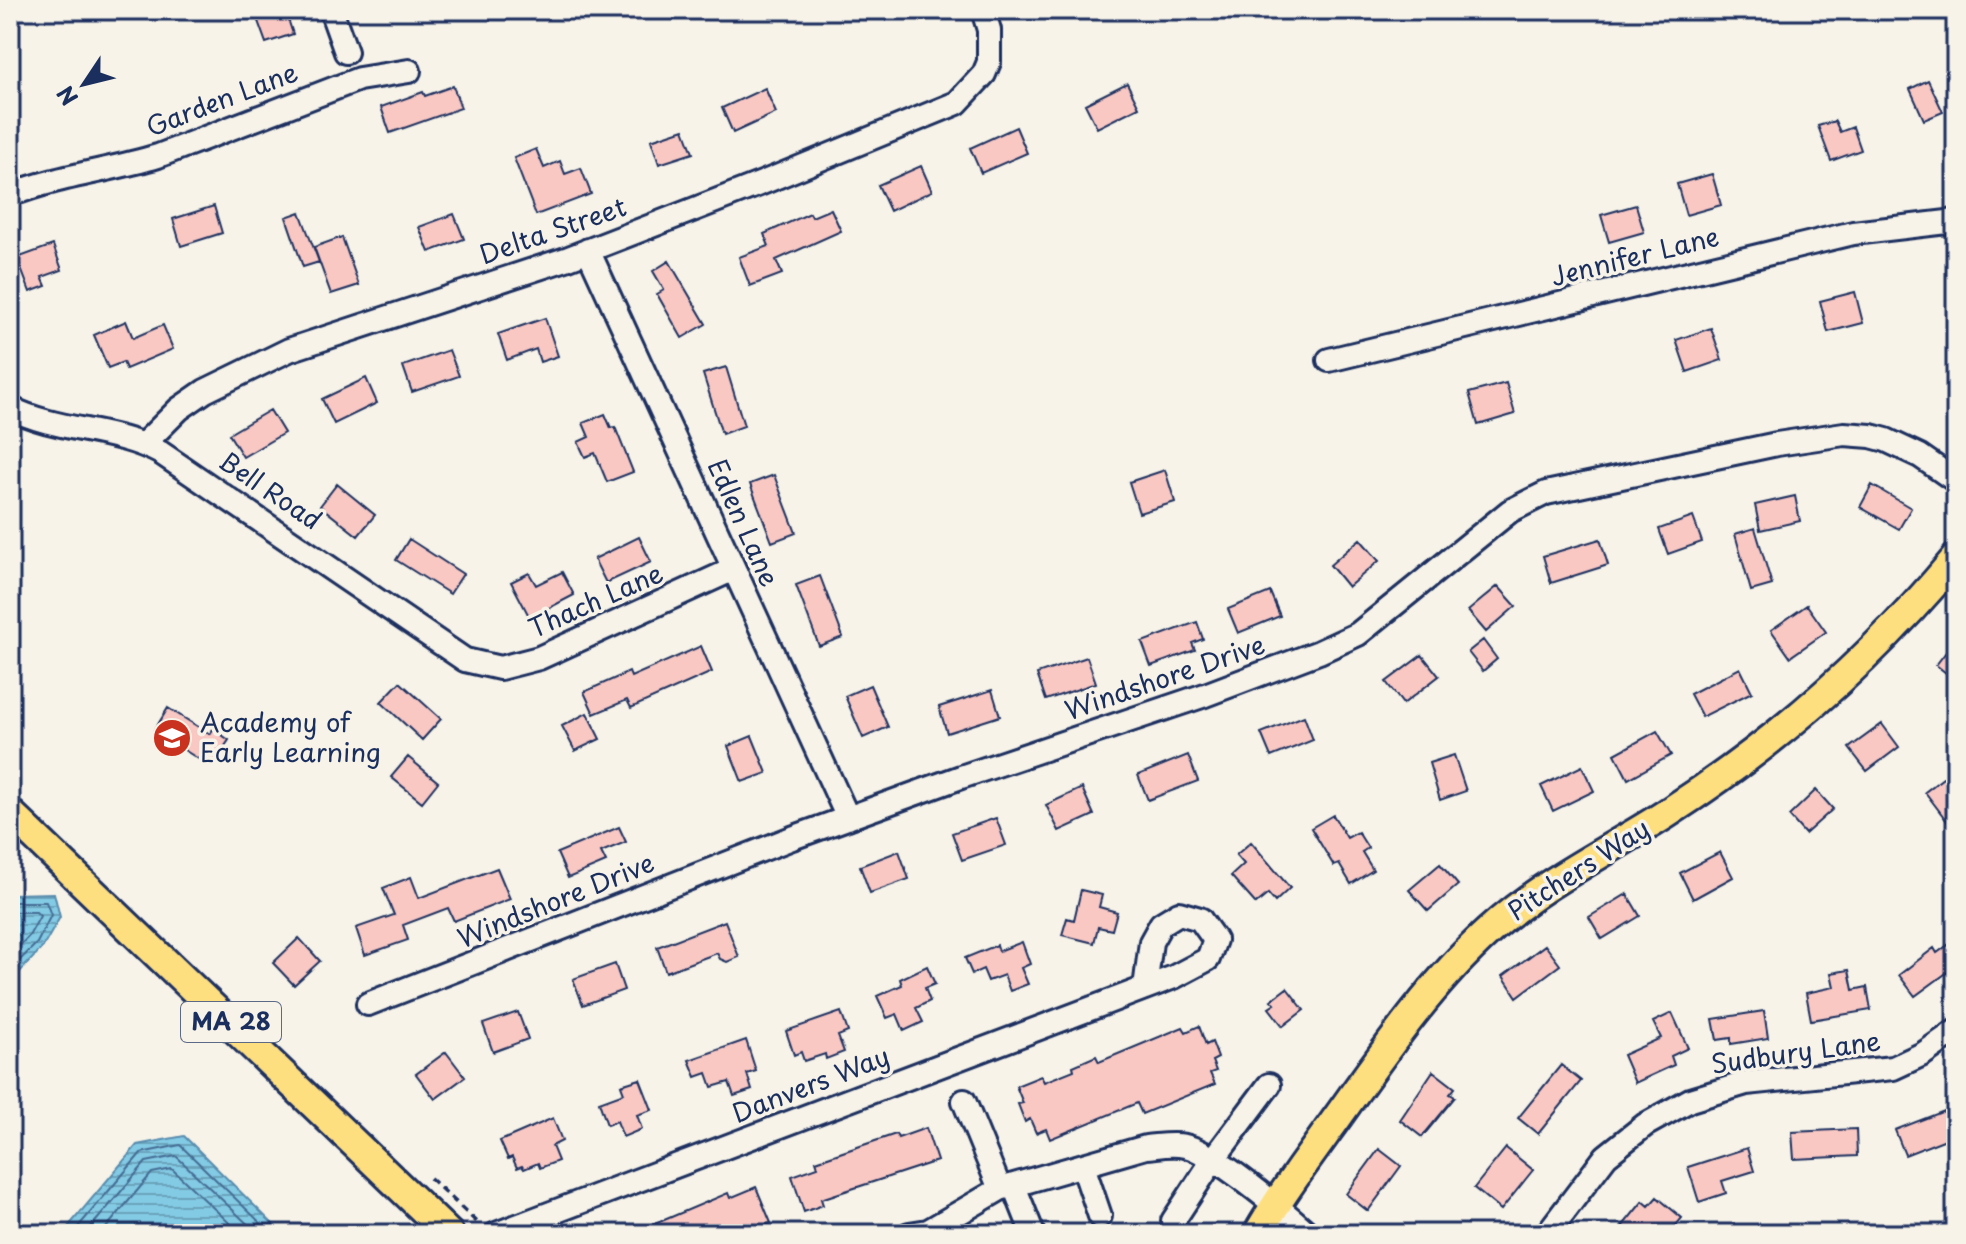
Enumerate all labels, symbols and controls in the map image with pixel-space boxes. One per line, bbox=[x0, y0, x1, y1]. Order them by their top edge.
north arrow bbox=[44, 44, 124, 124]
street label: Garden Lane bbox=[140, 52, 303, 145]
text: N bbox=[48, 80, 85, 113]
street label: Delta Street bbox=[474, 186, 631, 273]
street label: Jennifer Lane bbox=[1547, 216, 1723, 295]
street label: Bell Road bbox=[212, 441, 330, 539]
street label: Edlen Lane bbox=[699, 452, 790, 593]
street label: Thach Lane bbox=[522, 553, 669, 647]
street label: Windshore Drive bbox=[1059, 624, 1270, 729]
place label: Academy of Early Learning bbox=[200, 702, 381, 771]
school or university icon: Academy of Early Learning bbox=[151, 717, 193, 759]
street label: Pitchers Way bbox=[1499, 808, 1657, 929]
street label: Windshore Drive bbox=[451, 842, 660, 957]
road number: MA 28 bbox=[181, 1002, 281, 1042]
street label: Sudbury Lane bbox=[1709, 1020, 1883, 1083]
street label: Danvers Way bbox=[726, 1036, 895, 1132]

